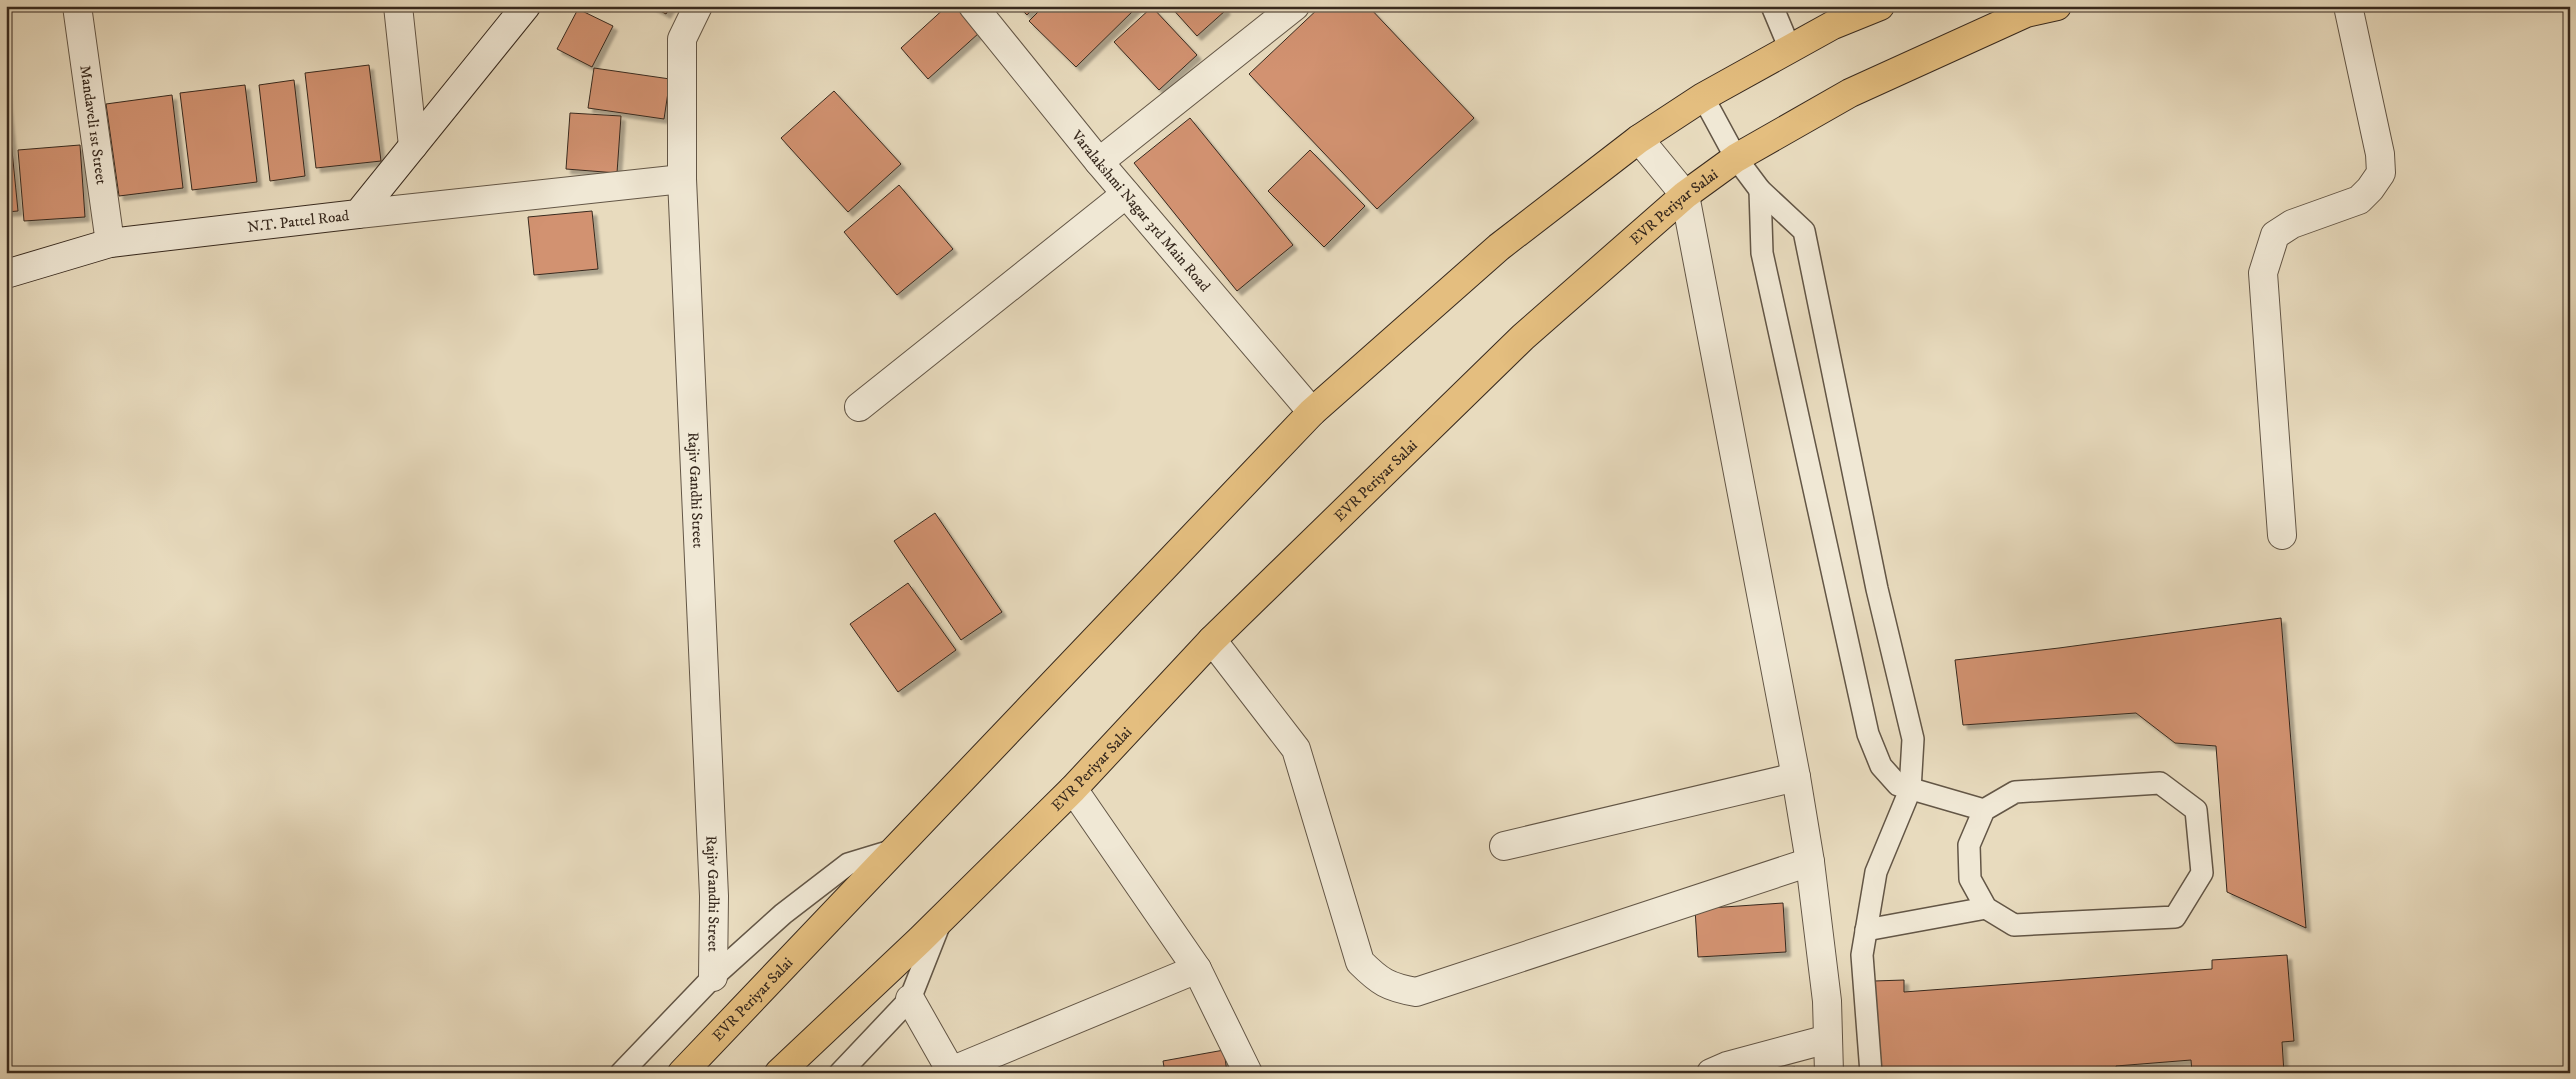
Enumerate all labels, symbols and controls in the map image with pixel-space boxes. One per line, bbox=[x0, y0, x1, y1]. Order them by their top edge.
street label: Mandaveli 1st Street bbox=[75, 64, 111, 186]
street label: Varalakshmi Nagar 3rd Main Road bbox=[1067, 126, 1215, 296]
street label: EVR Periyar Salai bbox=[1626, 165, 1722, 249]
street label: N.T. Pattel Road bbox=[246, 206, 351, 237]
street label: Rajiv Gandhi Street bbox=[683, 432, 707, 549]
street label: EVR Periyar Salai bbox=[1330, 436, 1422, 526]
street label: EVR Periyar Salai bbox=[1047, 723, 1136, 815]
street label: Rajiv Gandhi Street bbox=[701, 835, 723, 952]
street label: EVR Periyar Salai bbox=[708, 953, 797, 1045]

